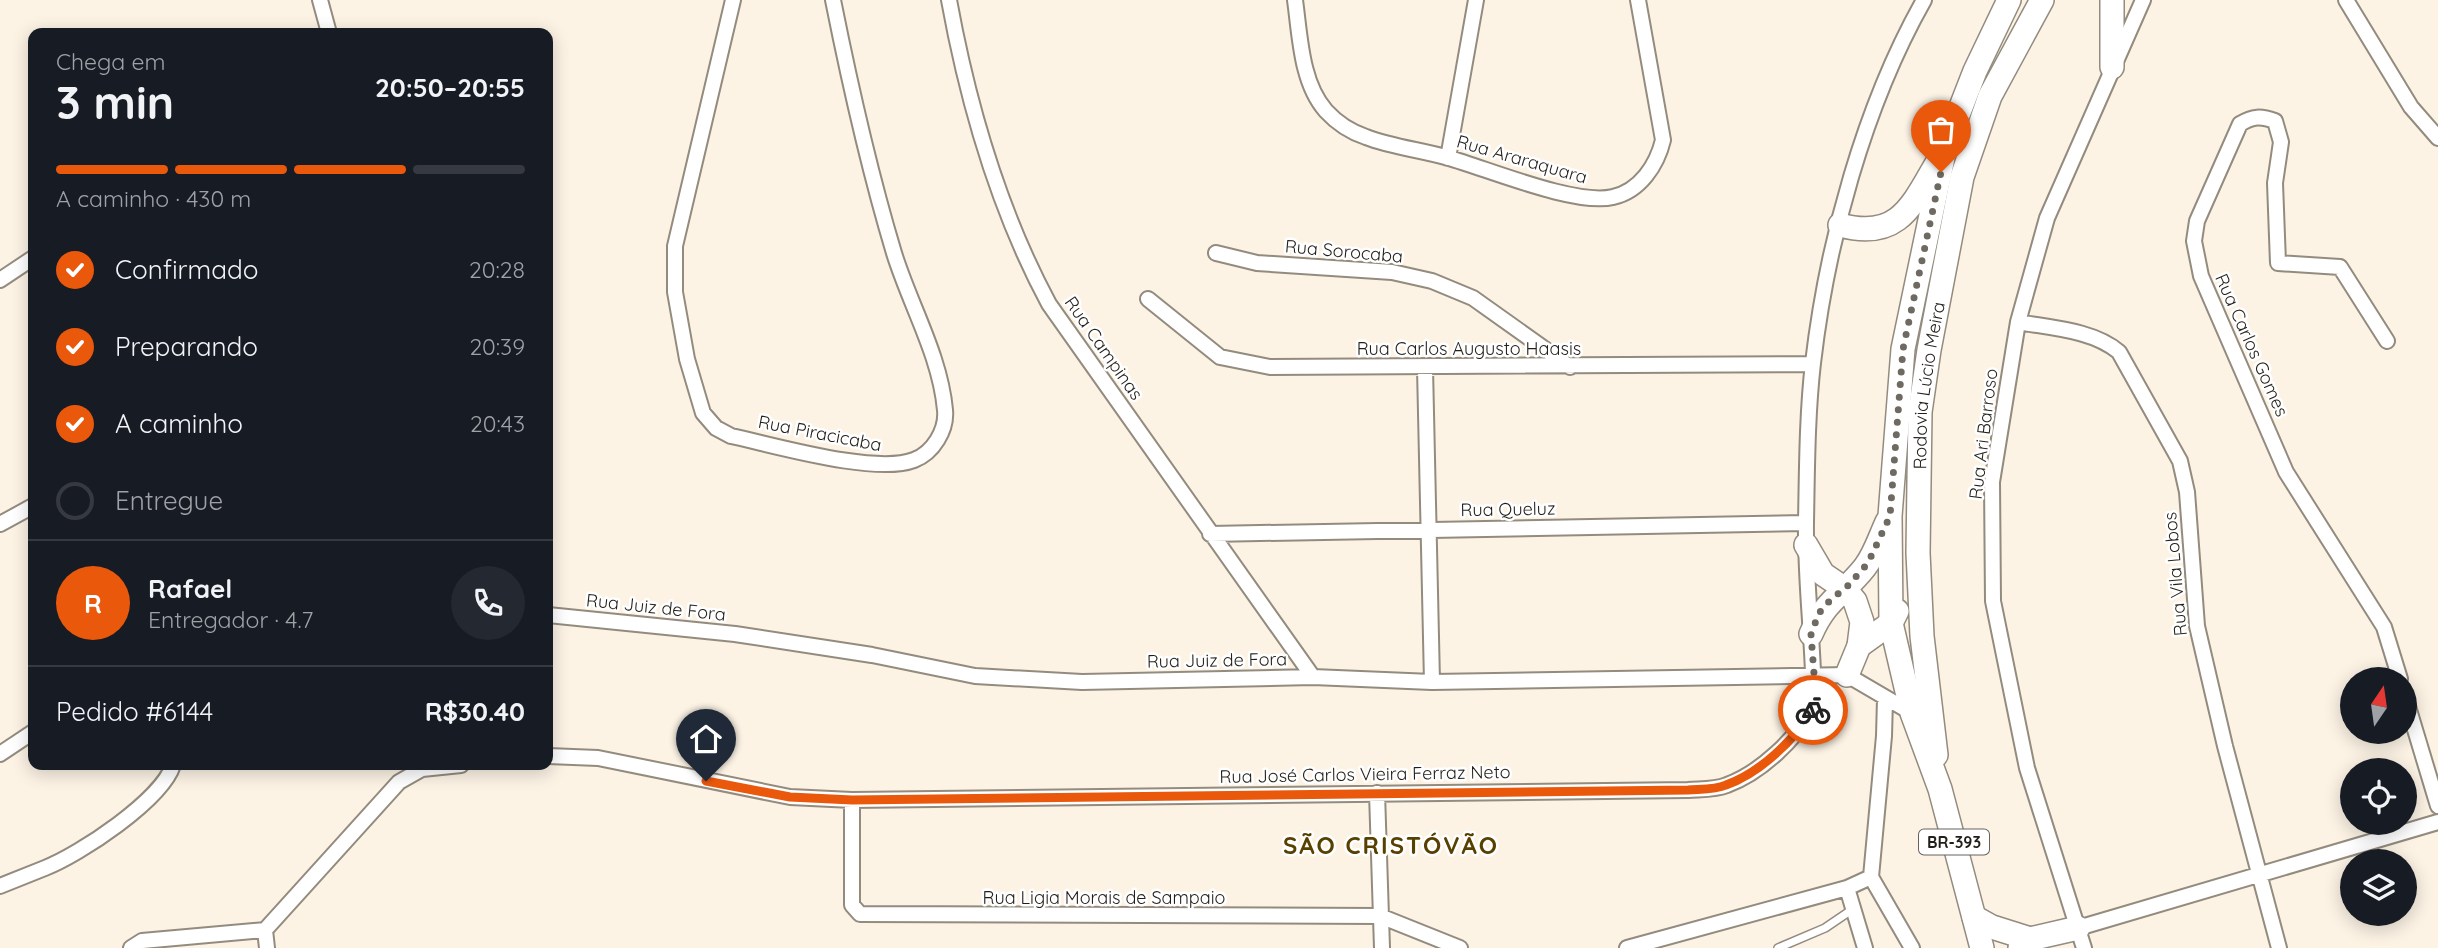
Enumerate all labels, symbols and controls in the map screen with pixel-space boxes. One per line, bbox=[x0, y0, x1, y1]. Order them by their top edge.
text: Chega em bbox=[56, 47, 165, 76]
text: 20:50–20:55 bbox=[375, 71, 525, 104]
text: 3 min bbox=[56, 73, 174, 131]
pin bbox=[1911, 100, 1971, 172]
icon: bag bbox=[1922, 111, 1960, 149]
street label: Rua Araraquara bbox=[1454, 129, 1590, 189]
text: A caminho · 430 m bbox=[56, 184, 251, 213]
street label: Rua Sorocaba bbox=[1284, 234, 1404, 268]
icon: check bbox=[56, 251, 94, 289]
text: Confirmado bbox=[115, 253, 259, 286]
text: 20:28 bbox=[469, 255, 525, 284]
street label: Rua Carlos Gomes bbox=[2210, 270, 2294, 420]
street label: Rua Campinas bbox=[1060, 292, 1148, 404]
street label: Rodovia Lúcio Meira bbox=[1908, 300, 1949, 470]
icon: check bbox=[56, 328, 94, 366]
text: Preparando bbox=[115, 330, 258, 363]
text: 20:39 bbox=[469, 332, 525, 361]
street label: Rua Carlos Augusto Haasis bbox=[1357, 337, 1581, 360]
street label: Rua Ari Barroso bbox=[1964, 367, 2002, 501]
icon: check bbox=[56, 405, 94, 443]
text: A caminho bbox=[115, 407, 243, 440]
text: 20:43 bbox=[470, 409, 525, 438]
street label: Rua Piracicaba bbox=[756, 410, 884, 456]
text: Entregue bbox=[115, 484, 223, 517]
street label: Rua Queluz bbox=[1460, 497, 1556, 521]
street label: Rua Vila Lobos bbox=[2158, 511, 2192, 637]
button: phone bbox=[451, 566, 525, 640]
text: Rafael bbox=[148, 572, 232, 605]
text: R bbox=[84, 587, 102, 620]
street label: Rua Juiz de Fora bbox=[585, 588, 727, 626]
text: Entregador · 4.7 bbox=[148, 605, 313, 634]
street label: Rua Juiz de Fora bbox=[1147, 647, 1287, 673]
north arrow bbox=[2340, 667, 2417, 744]
map controls bbox=[2340, 667, 2417, 926]
courier bbox=[1778, 675, 1848, 745]
icon: bike bbox=[1794, 691, 1832, 729]
text: Pedido #6144 bbox=[56, 695, 213, 728]
text: R$30.40 bbox=[425, 695, 525, 728]
pin bbox=[676, 709, 736, 781]
icon: home bbox=[687, 720, 725, 758]
button: locate bbox=[2340, 758, 2417, 835]
street label: Rua José Carlos Vieira Ferraz Neto bbox=[1219, 760, 1511, 788]
district label: SÃO CRISTÓVÃO bbox=[1283, 830, 1499, 860]
road number: BR-393 bbox=[1919, 830, 1989, 855]
button: layers bbox=[2340, 849, 2417, 926]
street label: Rua Ligia Morais de Sampaio bbox=[983, 886, 1225, 909]

